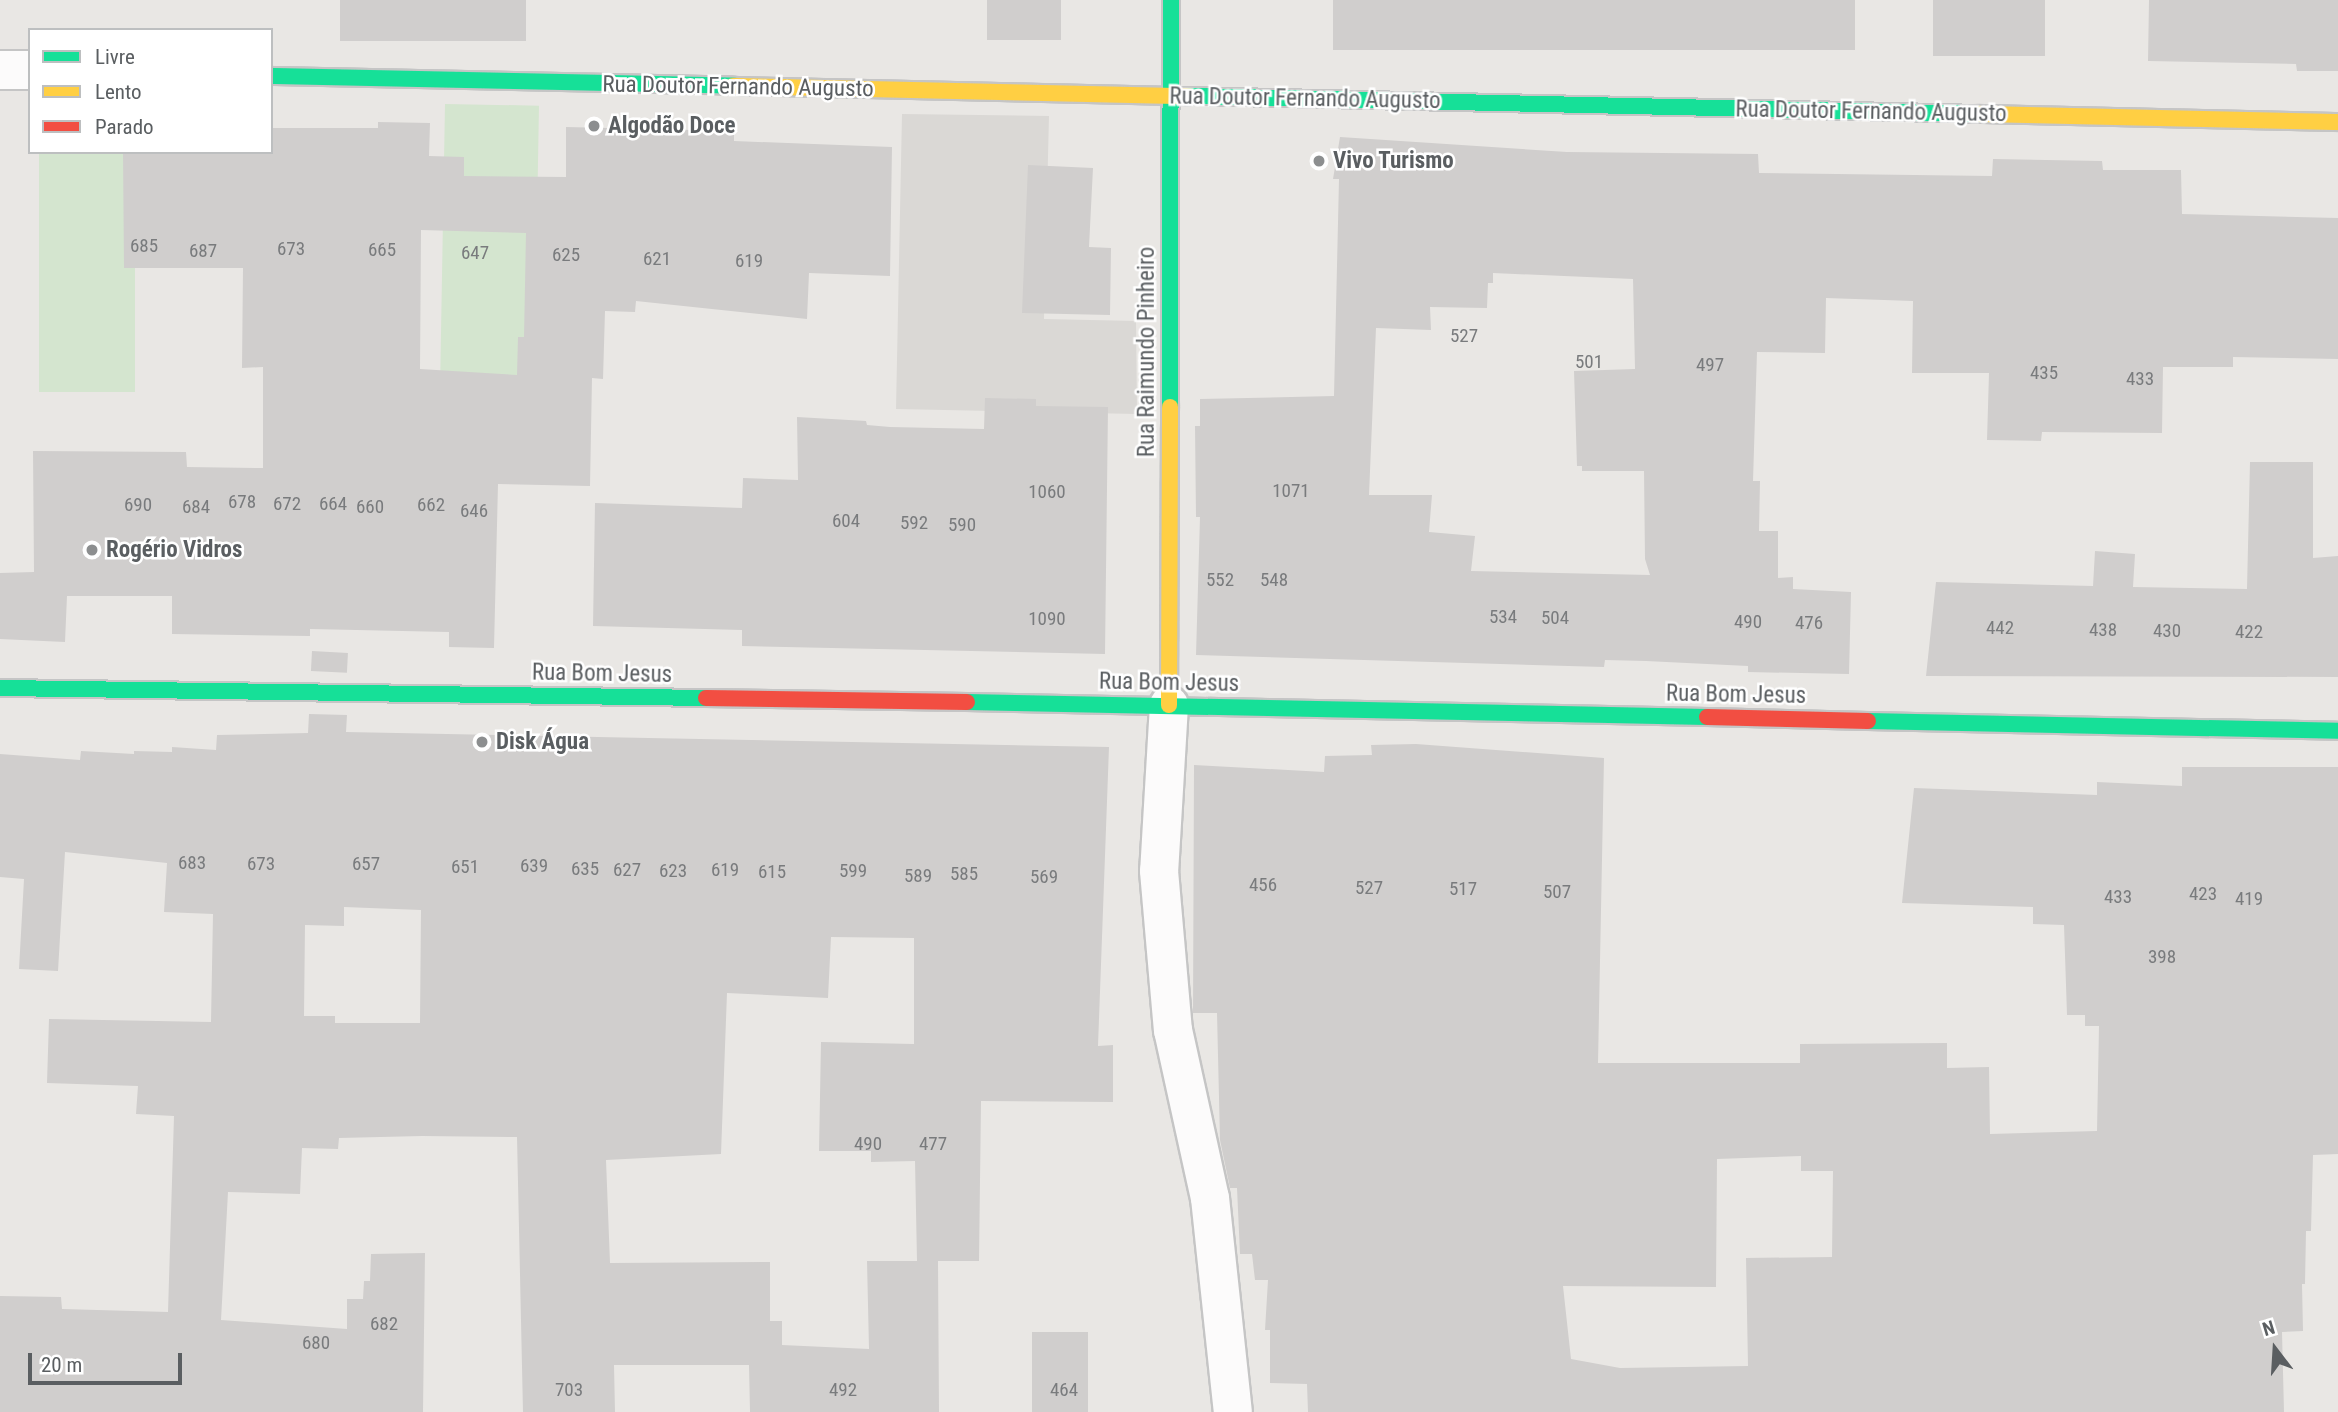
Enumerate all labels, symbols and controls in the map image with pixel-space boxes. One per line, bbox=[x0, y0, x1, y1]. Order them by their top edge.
legend bbox=[28, 28, 273, 154]
text: Livre bbox=[95, 45, 135, 69]
street label: Rua Doutor Fernando Augusto bbox=[602, 71, 874, 103]
text: Lento bbox=[95, 80, 142, 104]
street label: Rua Doutor Fernando Augusto bbox=[1169, 83, 1441, 115]
street label: Rua Doutor Fernando Augusto bbox=[1735, 96, 2007, 128]
place label: Algodão Doce bbox=[608, 112, 736, 140]
text: Parado bbox=[95, 115, 154, 139]
marker: Algodão Doce bbox=[586, 118, 602, 134]
place label: Vivo Turismo bbox=[1333, 147, 1454, 175]
marker: Vivo Turismo bbox=[1311, 153, 1327, 169]
house number: 685 bbox=[130, 235, 158, 257]
house number: 673 bbox=[277, 238, 305, 260]
house number: 665 bbox=[368, 239, 396, 261]
house number: 687 bbox=[189, 240, 217, 262]
house number: 647 bbox=[461, 242, 489, 264]
house number: 625 bbox=[552, 244, 580, 266]
street label: Rua Raimundo Pinheiro bbox=[1133, 247, 1161, 457]
house number: 621 bbox=[643, 248, 671, 270]
house number: 619 bbox=[735, 250, 763, 272]
house number: 527 bbox=[1450, 325, 1478, 347]
house number: 501 bbox=[1575, 351, 1603, 373]
house number: 497 bbox=[1696, 354, 1724, 376]
house number: 435 bbox=[2030, 362, 2058, 384]
house number: 433 bbox=[2126, 368, 2154, 390]
house number: 1071 bbox=[1272, 480, 1310, 502]
house number: 1060 bbox=[1028, 481, 1066, 503]
house number: 678 bbox=[228, 491, 256, 513]
house number: 672 bbox=[273, 493, 301, 515]
house number: 664 bbox=[319, 493, 347, 515]
house number: 690 bbox=[124, 494, 152, 516]
house number: 662 bbox=[417, 494, 445, 516]
house number: 684 bbox=[182, 496, 210, 518]
house number: 660 bbox=[356, 496, 384, 518]
house number: 646 bbox=[460, 500, 488, 522]
house number: 604 bbox=[832, 510, 860, 532]
house number: 592 bbox=[900, 512, 928, 534]
house number: 590 bbox=[948, 514, 976, 536]
place label: Rogério Vidros bbox=[106, 536, 242, 564]
marker: Rogério Vidros bbox=[84, 542, 100, 558]
house number: 552 bbox=[1206, 569, 1234, 591]
house number: 548 bbox=[1260, 569, 1288, 591]
house number: 534 bbox=[1489, 606, 1517, 628]
house number: 504 bbox=[1541, 607, 1569, 629]
house number: 1090 bbox=[1028, 608, 1066, 630]
house number: 490 bbox=[1734, 611, 1762, 633]
house number: 476 bbox=[1795, 612, 1823, 634]
house number: 442 bbox=[1986, 617, 2014, 639]
house number: 438 bbox=[2089, 619, 2117, 641]
house number: 430 bbox=[2153, 620, 2181, 642]
house number: 422 bbox=[2235, 621, 2263, 643]
street label: Rua Bom Jesus bbox=[532, 659, 672, 689]
street label: Rua Bom Jesus bbox=[1099, 668, 1239, 698]
street label: Rua Bom Jesus bbox=[1666, 680, 1806, 710]
place label: Disk Água bbox=[496, 728, 589, 756]
marker: Disk Água bbox=[474, 734, 490, 750]
house number: 683 bbox=[178, 852, 206, 874]
house number: 673 bbox=[247, 853, 275, 875]
house number: 657 bbox=[352, 853, 380, 875]
house number: 639 bbox=[520, 855, 548, 877]
house number: 651 bbox=[451, 856, 479, 878]
house number: 635 bbox=[571, 858, 599, 880]
house number: 627 bbox=[613, 859, 641, 881]
house number: 619 bbox=[711, 859, 739, 881]
house number: 623 bbox=[659, 860, 687, 882]
house number: 599 bbox=[839, 860, 867, 882]
house number: 615 bbox=[758, 861, 786, 883]
house number: 585 bbox=[950, 863, 978, 885]
house number: 589 bbox=[904, 865, 932, 887]
house number: 569 bbox=[1030, 866, 1058, 888]
house number: 456 bbox=[1249, 874, 1277, 896]
house number: 527 bbox=[1355, 877, 1383, 899]
house number: 517 bbox=[1449, 878, 1477, 900]
house number: 507 bbox=[1543, 881, 1571, 903]
house number: 423 bbox=[2189, 883, 2217, 905]
house number: 433 bbox=[2104, 886, 2132, 908]
house number: 419 bbox=[2235, 888, 2263, 910]
house number: 398 bbox=[2148, 946, 2176, 968]
house number: 490 bbox=[854, 1133, 882, 1155]
house number: 477 bbox=[919, 1133, 947, 1155]
house number: 682 bbox=[370, 1313, 398, 1335]
north arrow bbox=[2240, 1314, 2310, 1384]
text: N bbox=[2260, 1316, 2278, 1341]
house number: 680 bbox=[302, 1332, 330, 1354]
scale bar bbox=[32, 1338, 186, 1382]
text: 20 m bbox=[41, 1353, 82, 1377]
house number: 703 bbox=[555, 1379, 583, 1401]
house number: 492 bbox=[829, 1379, 857, 1401]
house number: 464 bbox=[1050, 1379, 1078, 1401]

